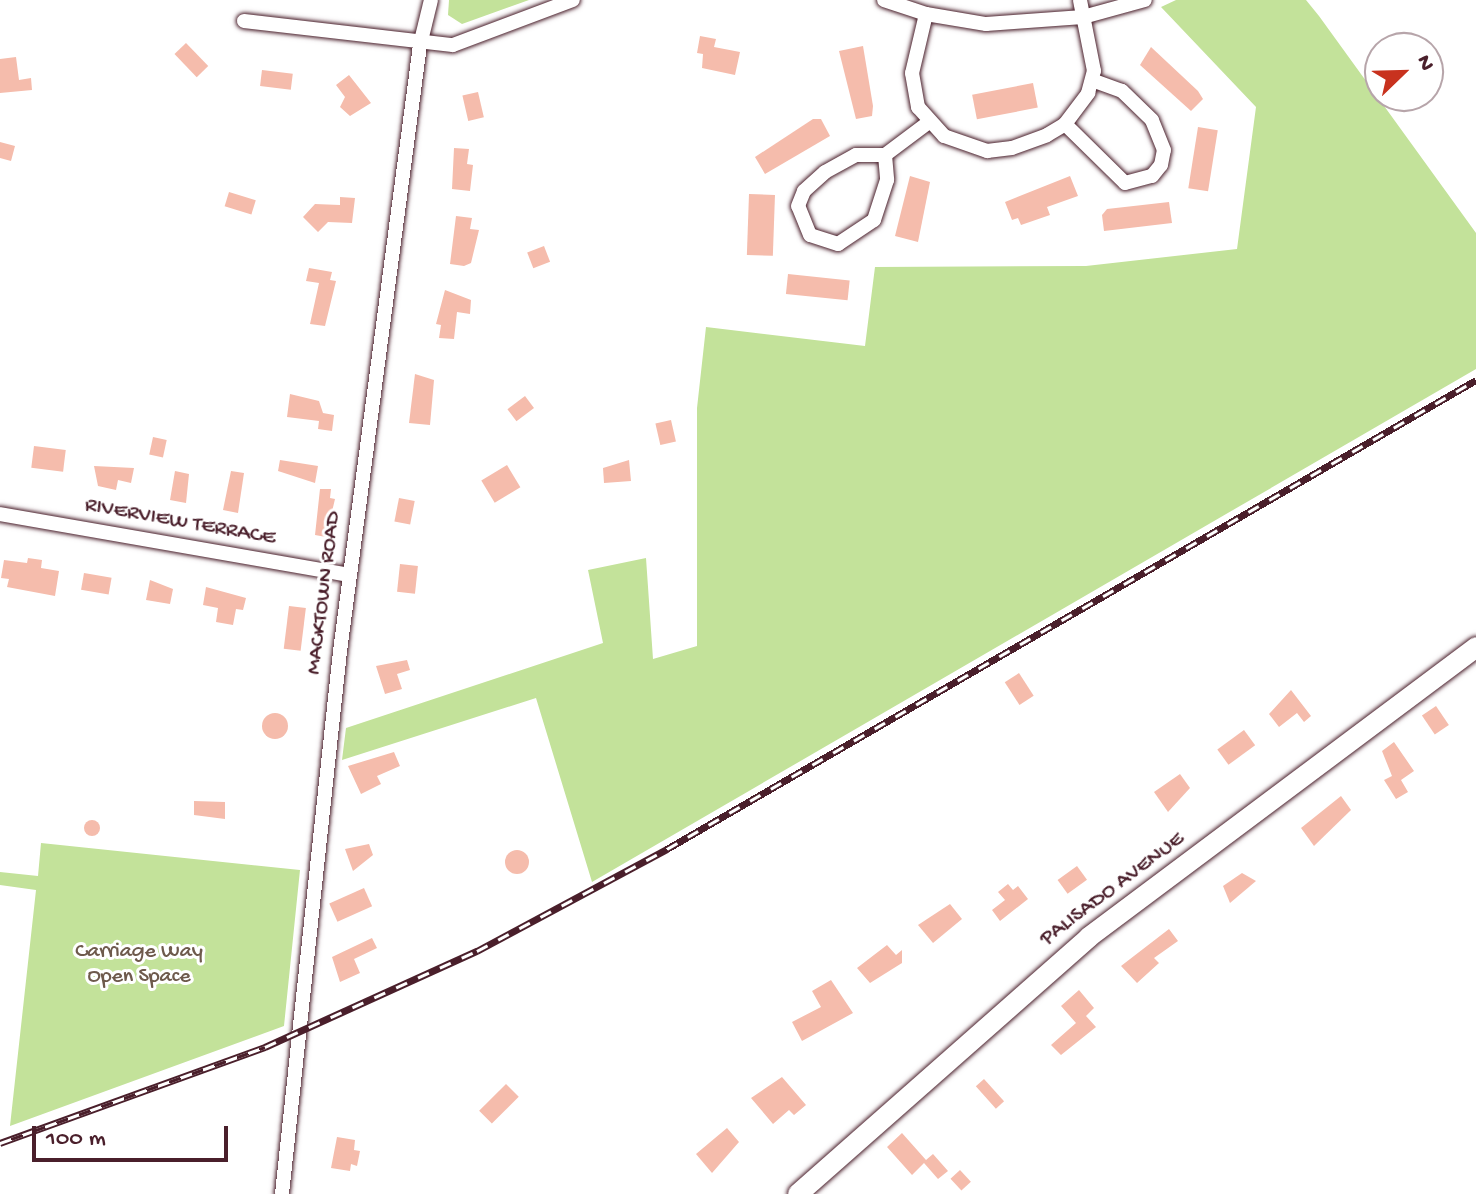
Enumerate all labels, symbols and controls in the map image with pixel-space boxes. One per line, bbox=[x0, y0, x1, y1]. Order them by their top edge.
north arrow bbox=[1364, 32, 1444, 112]
text: N bbox=[1409, 52, 1439, 75]
street label: RIVERVIEW TERRACE bbox=[83, 493, 277, 553]
street label: MACKTOWN ROAD bbox=[302, 510, 348, 676]
street label: PALISADO AVENUE bbox=[1036, 827, 1190, 953]
park label: Carriage Way Open Space bbox=[75, 939, 203, 990]
scale bar bbox=[36, 1110, 232, 1160]
text: 100 m bbox=[46, 1125, 106, 1154]

